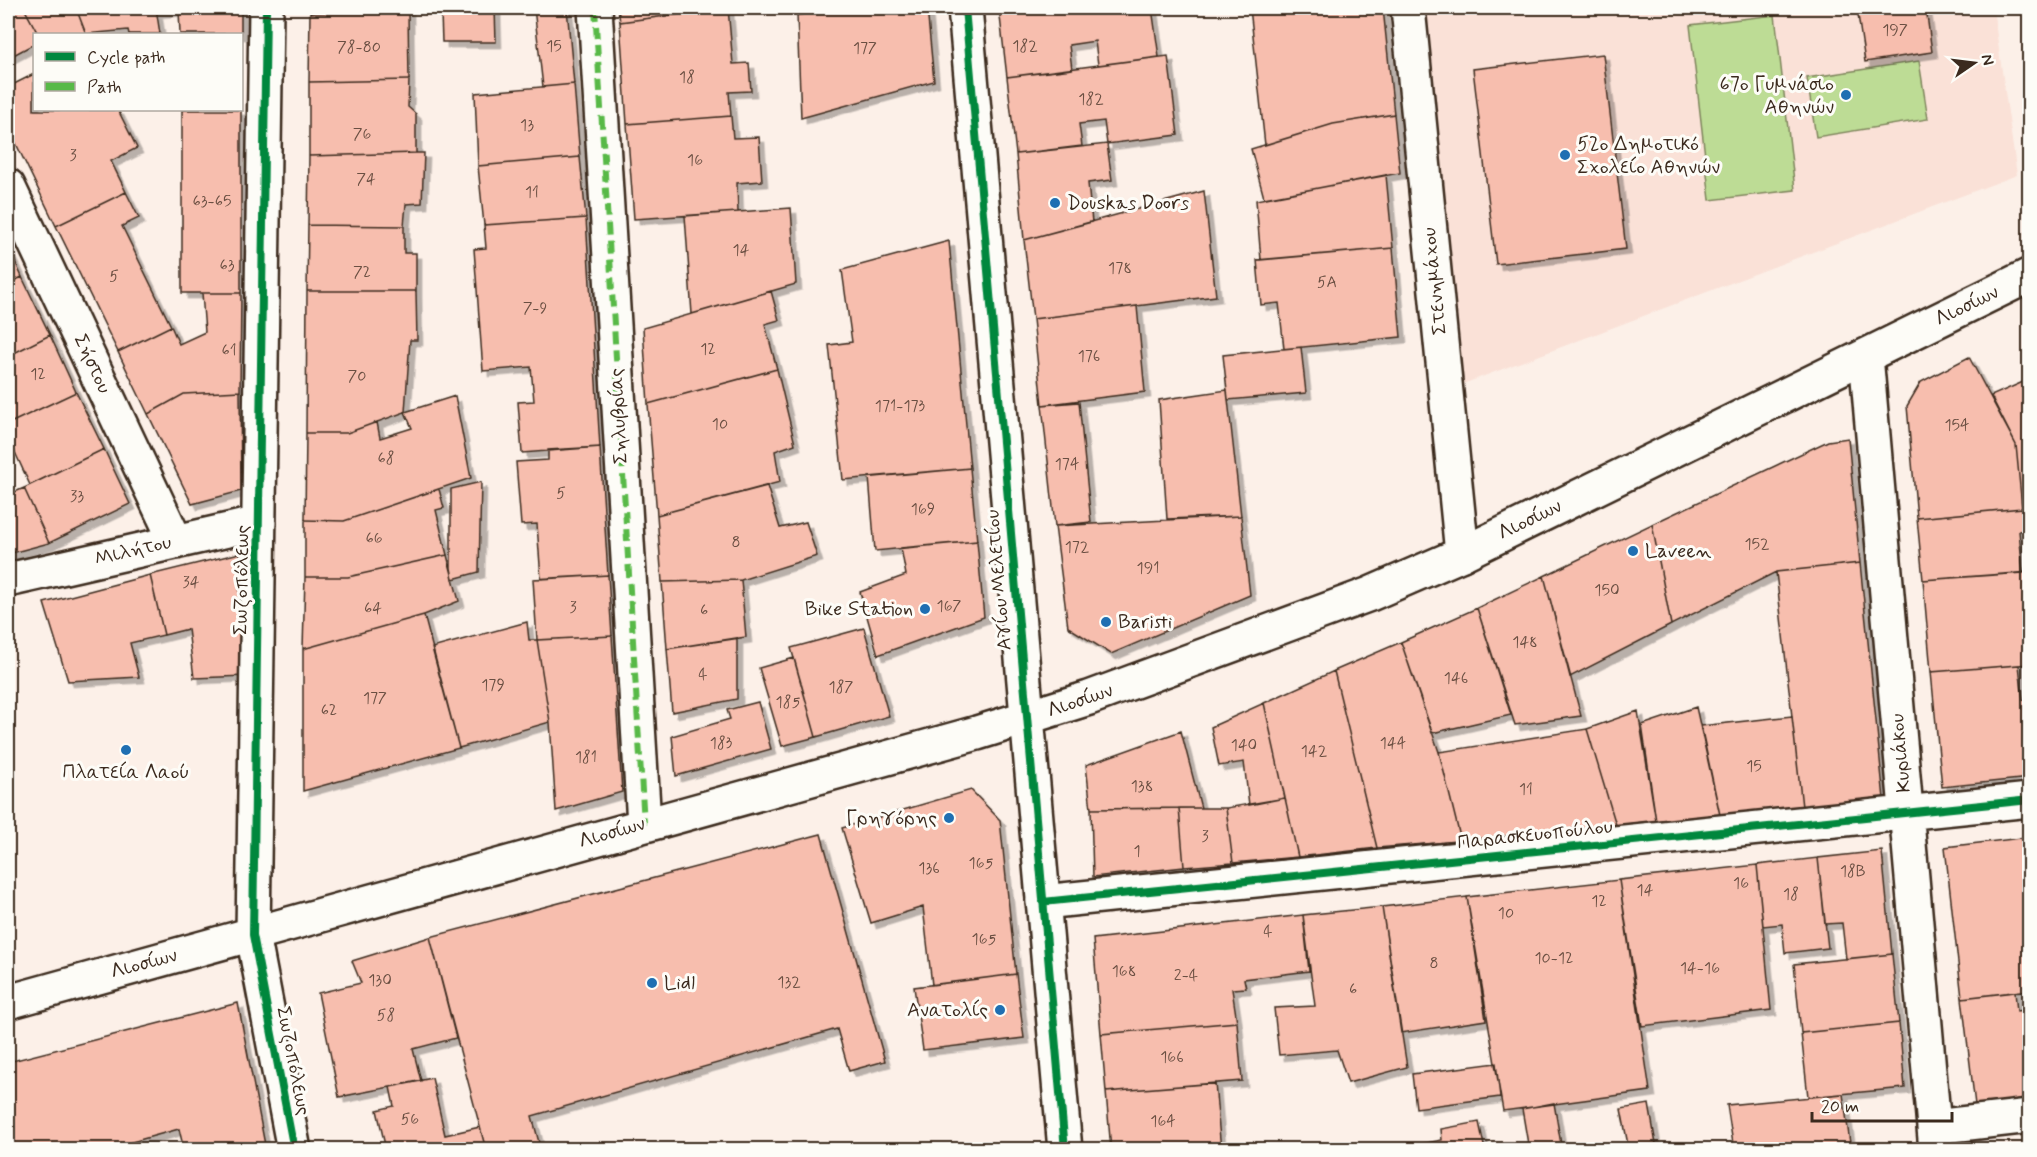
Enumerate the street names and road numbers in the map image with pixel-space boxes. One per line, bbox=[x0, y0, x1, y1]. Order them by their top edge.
street label: Στενημάχου bbox=[1416, 226, 1454, 336]
street label: Λιοσίων bbox=[1931, 279, 2004, 333]
street label: Σήστου bbox=[67, 330, 117, 398]
street label: Σηλυβρίας bbox=[603, 367, 635, 465]
street label: Λιοσίων bbox=[1494, 493, 1567, 547]
street label: Αγίου Μελετίου bbox=[979, 508, 1019, 652]
street label: Σωζοπόλεως bbox=[228, 524, 256, 635]
street label: Μιλήτου bbox=[92, 529, 174, 573]
street label: Λιοσίων bbox=[1043, 677, 1117, 725]
street label: Κυριάκου bbox=[1884, 712, 1918, 794]
street label: Λιοσίων bbox=[576, 811, 649, 855]
street label: Παρασκευοπούλου bbox=[1456, 813, 1614, 857]
street label: Λιοσίων bbox=[108, 942, 181, 986]
street label: Σωζοπόλεως bbox=[269, 1004, 317, 1118]

